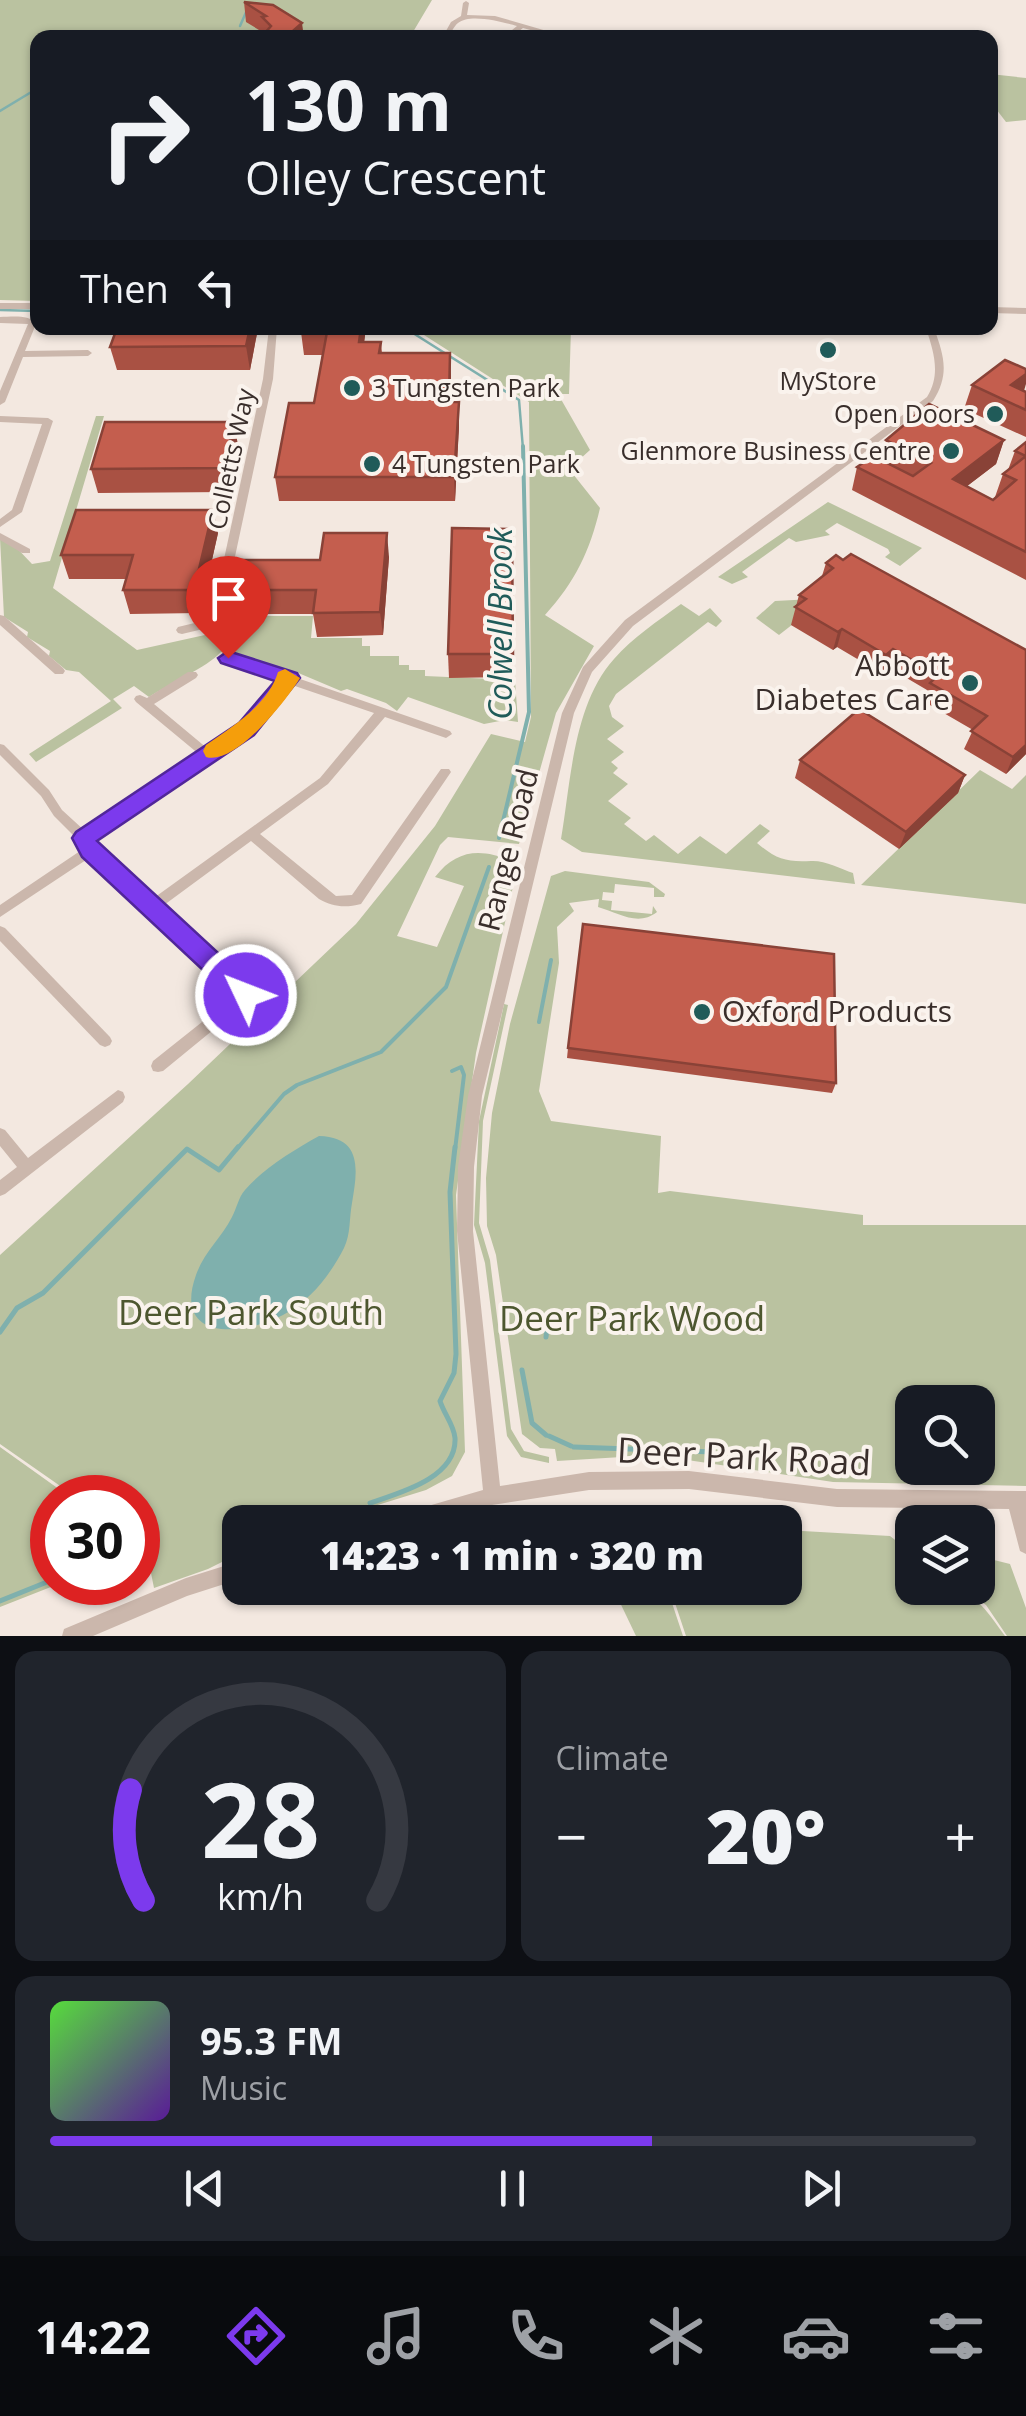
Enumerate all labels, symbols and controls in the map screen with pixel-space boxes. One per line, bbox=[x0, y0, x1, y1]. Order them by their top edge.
text: 130 m bbox=[245, 56, 452, 152]
icon: right bbox=[80, 70, 210, 200]
text: Olley Crescent bbox=[245, 147, 546, 208]
icon: left bbox=[189, 260, 244, 315]
text: Then bbox=[80, 262, 169, 314]
marker: MyStore bbox=[817, 339, 839, 361]
place label: MyStore bbox=[780, 363, 876, 397]
place label: 3 Tungsten Park bbox=[372, 370, 560, 404]
marker: 3 Tungsten Park bbox=[341, 377, 363, 399]
street label: Colletts Way bbox=[199, 385, 262, 532]
place label: Open Doors bbox=[834, 396, 975, 430]
marker: Open Doors bbox=[984, 403, 1006, 425]
place label: Glenmore Business Centre bbox=[621, 433, 931, 467]
marker: Glenmore Business Centre bbox=[940, 440, 962, 462]
place label: 4 Tungsten Park bbox=[392, 446, 580, 480]
marker: 4 Tungsten Park bbox=[361, 453, 383, 475]
water label: Colwell Brook bbox=[478, 527, 521, 720]
pin bbox=[186, 556, 271, 659]
icon: arrive bbox=[201, 571, 256, 626]
place label: Abbott Diabetes Care bbox=[754, 644, 950, 719]
marker: Abbott Diabetes Care bbox=[959, 672, 981, 694]
street label: Range Road bbox=[468, 764, 548, 935]
position arrow bbox=[194, 943, 298, 1047]
place label: Oxford Products bbox=[722, 990, 952, 1031]
marker: Oxford Products bbox=[691, 1001, 713, 1023]
park label: Deer Park South bbox=[118, 1288, 384, 1335]
park label: Deer Park Wood bbox=[499, 1294, 765, 1341]
map controls bbox=[895, 1385, 995, 1605]
button: search bbox=[895, 1385, 995, 1485]
street label: Deer Park Road bbox=[616, 1425, 872, 1486]
speed limit sign: 30 bbox=[30, 1475, 160, 1605]
button: layers bbox=[895, 1505, 995, 1605]
text: 14:23 · 1 min · 320 m bbox=[320, 1529, 704, 1581]
text: Climate bbox=[556, 1736, 669, 1779]
text: 28 bbox=[201, 1747, 320, 1888]
text: 20° bbox=[706, 1784, 826, 1886]
text: − bbox=[556, 1798, 587, 1873]
text: + bbox=[945, 1798, 976, 1873]
text: km/h bbox=[217, 1872, 304, 1920]
text: 95.3 FM bbox=[200, 2014, 343, 2066]
text: Music bbox=[200, 2066, 287, 2109]
icon: previous bbox=[177, 2161, 232, 2216]
icon: pause bbox=[485, 2161, 540, 2216]
icon: next bbox=[794, 2161, 849, 2216]
icon: directions bbox=[221, 2301, 291, 2371]
icon: music bbox=[361, 2301, 431, 2371]
icon: phone bbox=[501, 2301, 571, 2371]
icon: climate bbox=[641, 2301, 711, 2371]
icon: car bbox=[781, 2301, 851, 2371]
icon: filters bbox=[921, 2301, 991, 2371]
text: 14:22 bbox=[35, 2306, 151, 2367]

